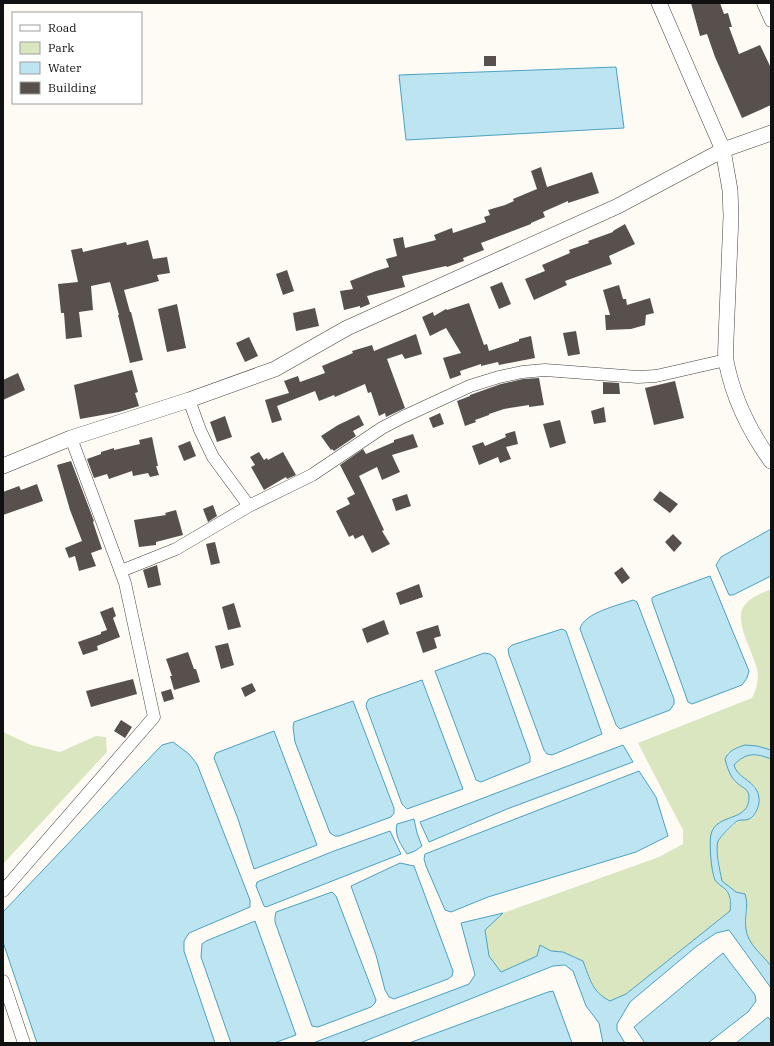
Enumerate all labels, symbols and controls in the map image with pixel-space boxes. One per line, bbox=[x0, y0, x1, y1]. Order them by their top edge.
legend bbox=[12, 12, 142, 104]
text: Road bbox=[48, 20, 77, 35]
text: Park bbox=[48, 40, 74, 55]
text: Water bbox=[48, 60, 82, 75]
text: Building bbox=[48, 80, 96, 95]

